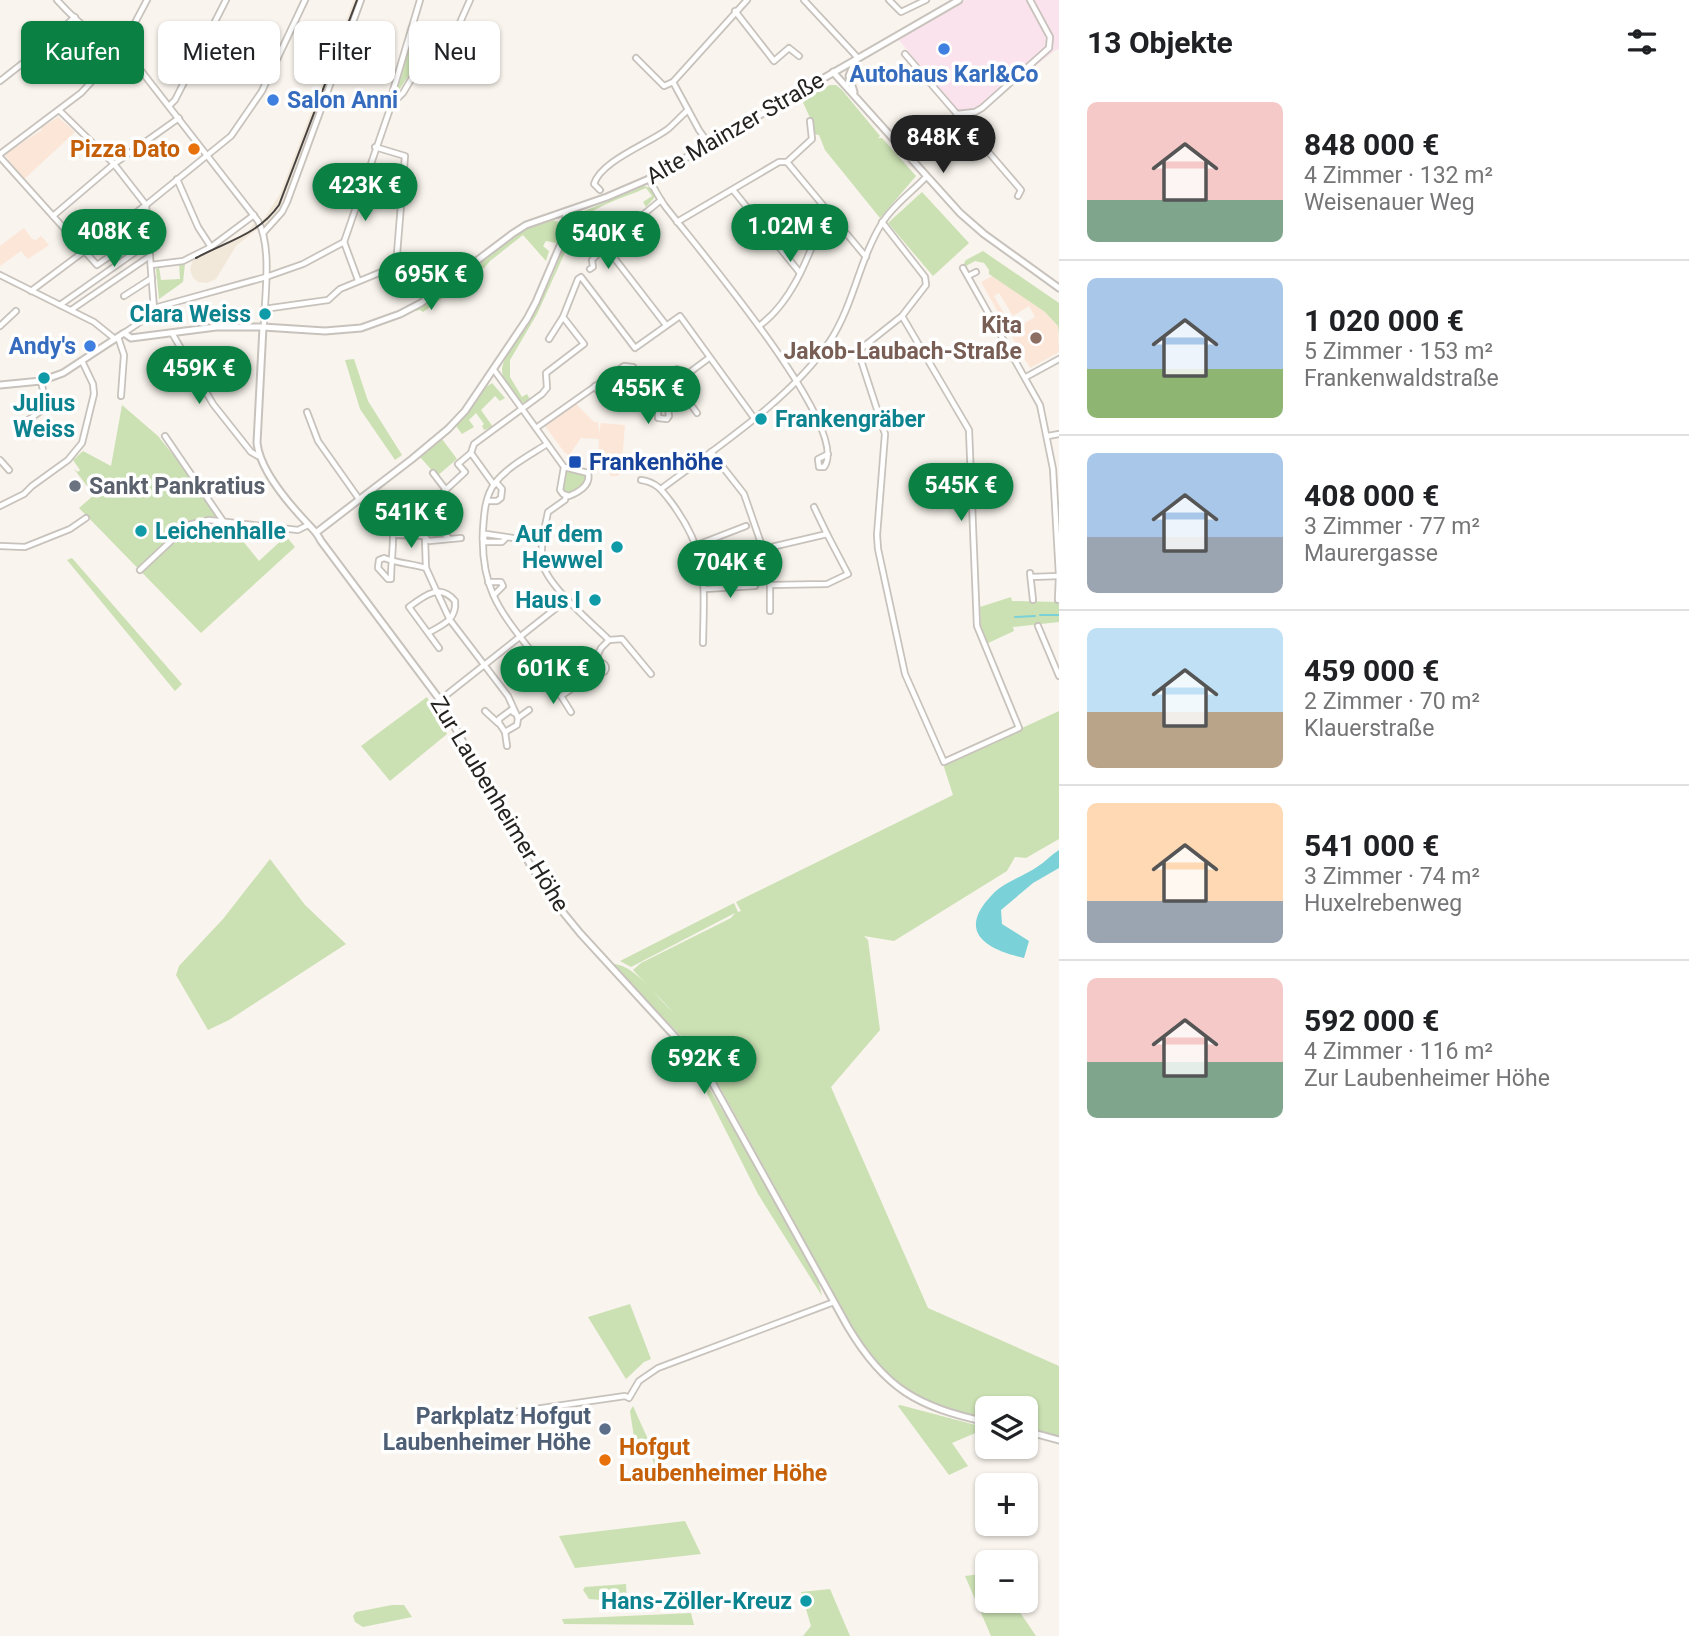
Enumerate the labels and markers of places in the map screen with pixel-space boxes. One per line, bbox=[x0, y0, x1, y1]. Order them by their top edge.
marker: Autohaus Karl&Co bbox=[936, 41, 952, 57]
place label: Autohaus Karl&Co bbox=[850, 61, 1038, 88]
place label: Salon Anni bbox=[287, 87, 398, 114]
marker: Salon Anni bbox=[265, 92, 281, 108]
pin: 848K € bbox=[886, 116, 1000, 175]
place label: Pizza Dato bbox=[70, 136, 180, 163]
marker: Pizza Dato bbox=[186, 141, 202, 157]
pin: 423K € bbox=[308, 164, 422, 223]
pin: 1.02M € bbox=[725, 204, 855, 264]
pin: 408K € bbox=[57, 210, 171, 269]
pin: 540K € bbox=[551, 212, 665, 271]
pin: 695K € bbox=[374, 252, 488, 312]
place label: Clara Weiss bbox=[130, 301, 251, 328]
marker: Clara Weiss bbox=[257, 306, 273, 322]
place label: Kita Jakob-Laubach-Straße bbox=[784, 312, 1022, 365]
marker: Kita Jakob-Laubach-Straße bbox=[1028, 330, 1044, 346]
place label: Andy's bbox=[9, 333, 76, 360]
marker: Andy's bbox=[82, 338, 98, 354]
pin: 459K € bbox=[142, 346, 256, 406]
pin: 455K € bbox=[591, 366, 705, 426]
marker: Julius Weiss bbox=[36, 370, 52, 386]
place label: Julius Weiss bbox=[13, 390, 75, 443]
place label: Frankengräber bbox=[775, 406, 926, 433]
marker: Frankengräber bbox=[753, 411, 769, 427]
place label: Frankenhöhe bbox=[589, 449, 723, 476]
marker: Frankenhöhe bbox=[567, 454, 583, 470]
pin: 545K € bbox=[904, 463, 1018, 523]
place label: Sankt Pankratius bbox=[89, 473, 265, 500]
marker: Sankt Pankratius bbox=[67, 478, 83, 494]
pin: 541K € bbox=[354, 490, 468, 550]
place label: Leichenhalle bbox=[155, 518, 286, 545]
place label: Auf dem Hewwel bbox=[516, 521, 603, 574]
marker: Leichenhalle bbox=[133, 523, 149, 539]
marker: Auf dem Hewwel bbox=[609, 539, 625, 555]
pin: 704K € bbox=[673, 540, 787, 600]
place label: Haus I bbox=[515, 587, 581, 614]
marker: Haus I bbox=[587, 592, 603, 608]
pin: 601K € bbox=[496, 646, 610, 706]
pin: 592K € bbox=[647, 1036, 761, 1096]
place label: Parkplatz Hofgut Laubenheimer Höhe bbox=[383, 1403, 591, 1456]
marker: Parkplatz Hofgut Laubenheimer Höhe bbox=[597, 1421, 613, 1437]
place label: Hofgut Laubenheimer Höhe bbox=[619, 1434, 827, 1487]
marker: Hofgut Laubenheimer Höhe bbox=[597, 1452, 613, 1468]
place label: Hans-Zöller-Kreuz bbox=[601, 1588, 792, 1615]
marker: Hans-Zöller-Kreuz bbox=[798, 1593, 814, 1609]

